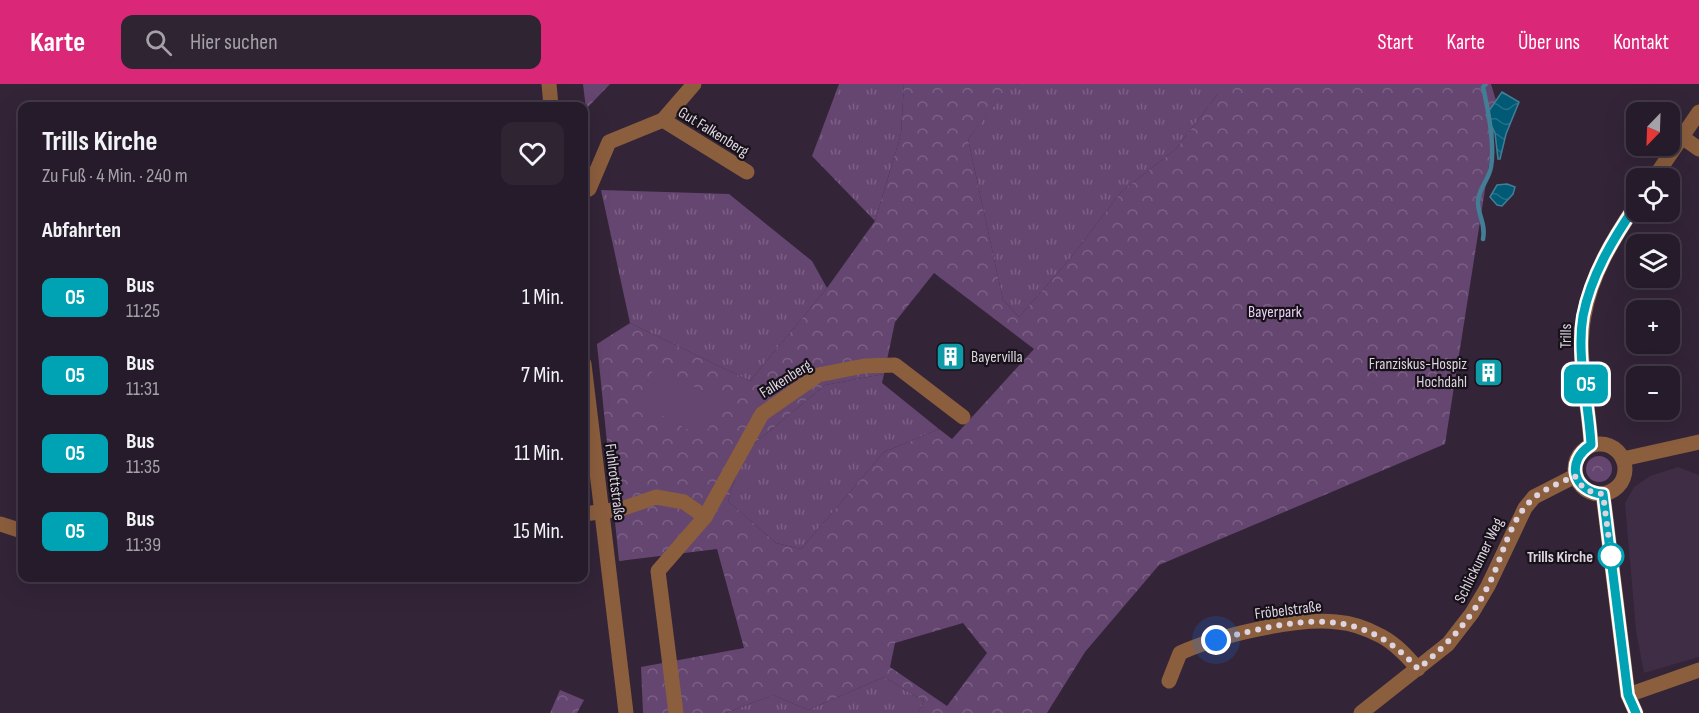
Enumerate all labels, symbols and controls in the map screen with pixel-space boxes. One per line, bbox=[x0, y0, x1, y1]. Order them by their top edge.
search box bbox=[121, 15, 541, 69]
text: Karte bbox=[30, 26, 85, 59]
icon: search bbox=[142, 26, 175, 59]
text: Hier suchen bbox=[190, 29, 278, 56]
text: Start bbox=[1377, 30, 1414, 55]
text: Karte bbox=[1447, 30, 1485, 55]
text: Über uns bbox=[1518, 30, 1580, 55]
text: Kontakt bbox=[1613, 30, 1669, 55]
north arrow bbox=[1626, 102, 1680, 156]
map controls bbox=[1626, 102, 1680, 420]
street label: Gut Falkenberg bbox=[674, 103, 752, 161]
button: heart bbox=[501, 122, 564, 185]
text: Trills Kirche bbox=[42, 125, 158, 158]
text: Zu Fuß · 4 Min. · 240 m bbox=[42, 164, 188, 188]
button: locate bbox=[1626, 168, 1680, 222]
text: Abfahrten bbox=[42, 217, 121, 244]
button: layers bbox=[1626, 234, 1680, 288]
text: Bus bbox=[126, 272, 155, 299]
text: 1 Min. bbox=[522, 284, 564, 311]
text: O5 bbox=[65, 285, 85, 310]
text: 11:25 bbox=[126, 299, 160, 323]
button: + bbox=[1626, 300, 1680, 354]
park label: Bayerpark bbox=[1248, 303, 1302, 322]
street label: Trills bbox=[1557, 323, 1576, 348]
building icon: Bayervilla bbox=[934, 340, 966, 372]
place label: Bayervilla bbox=[971, 348, 1023, 367]
text: Bus bbox=[126, 350, 155, 377]
place label: Franziskus-Hospiz Hochdahl bbox=[1369, 355, 1467, 392]
street label: Falkenberg bbox=[756, 356, 815, 403]
building icon: Franziskus-Hospiz Hochdahl bbox=[1472, 356, 1504, 388]
text: 7 Min. bbox=[521, 362, 564, 389]
text: O5 bbox=[65, 363, 85, 388]
line badge: O5 bbox=[1559, 364, 1613, 404]
button: − bbox=[1626, 366, 1680, 420]
text: O5 bbox=[1576, 372, 1596, 397]
text: 11:31 bbox=[126, 377, 159, 401]
text: Bus bbox=[126, 428, 155, 455]
text: 11 Min. bbox=[514, 440, 564, 467]
text: O5 bbox=[65, 441, 85, 466]
street label: Fuhlrottstraße bbox=[600, 443, 629, 522]
text: 11:35 bbox=[126, 455, 160, 479]
text: Bus bbox=[126, 506, 155, 533]
street label: Schlickumer Weg bbox=[1451, 515, 1508, 606]
text: 15 Min. bbox=[513, 518, 564, 545]
text: O5 bbox=[65, 519, 85, 544]
text: 11:39 bbox=[126, 533, 161, 557]
marker: Trills Kirche bbox=[1598, 543, 1624, 569]
place label: Trills Kirche bbox=[1527, 548, 1593, 567]
street label: Fröbelstraße bbox=[1254, 597, 1323, 624]
your location bbox=[1201, 625, 1231, 655]

